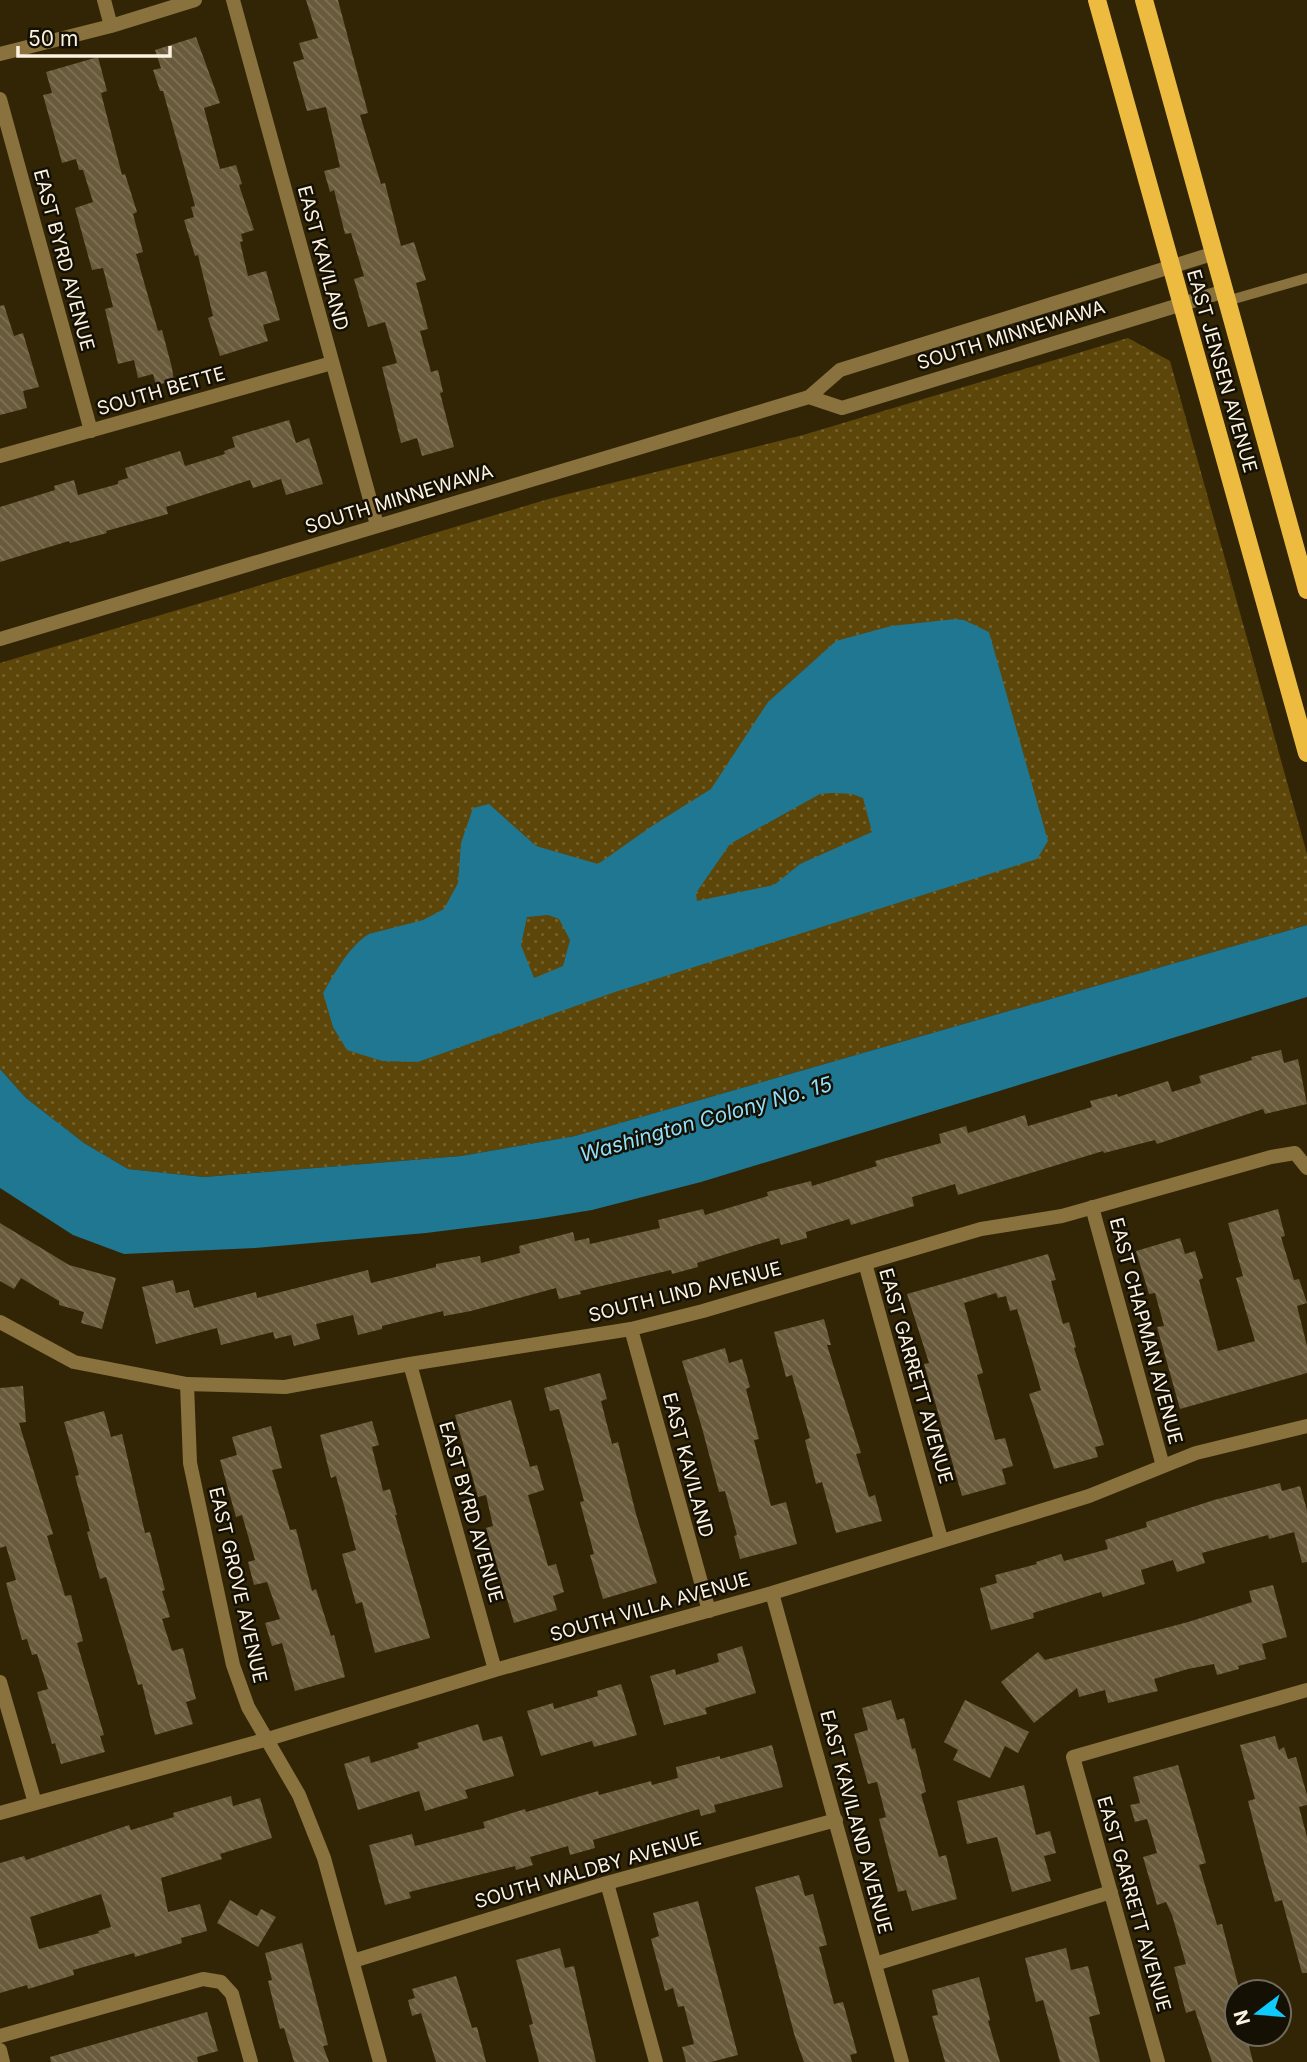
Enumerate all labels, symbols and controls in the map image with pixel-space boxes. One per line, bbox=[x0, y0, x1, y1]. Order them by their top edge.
scale bar bbox=[18, 14, 170, 58]
text: 50 m bbox=[28, 26, 78, 51]
street label: EAST BYRD AVENUE bbox=[29, 167, 99, 353]
street label: EAST KAVILAND bbox=[293, 183, 353, 333]
street label: EAST JENSEN AVENUE bbox=[1182, 267, 1262, 475]
street label: SOUTH MINNEWAWA bbox=[914, 295, 1108, 375]
street label: SOUTH BETTE bbox=[94, 362, 228, 420]
street label: SOUTH MINNEWAWA bbox=[302, 459, 496, 539]
water label: Washington Colony No. 15 bbox=[577, 1071, 835, 1167]
street label: EAST CHAPMAN AVENUE bbox=[1105, 1215, 1187, 1447]
street label: SOUTH LIND AVENUE bbox=[586, 1257, 784, 1327]
street label: EAST GARRETT AVENUE bbox=[874, 1266, 958, 1486]
street label: EAST KAVILAND bbox=[658, 1390, 718, 1540]
street label: EAST BYRD AVENUE bbox=[434, 1419, 508, 1605]
street label: EAST GROVE AVENUE bbox=[204, 1485, 272, 1685]
street label: SOUTH VILLA AVENUE bbox=[547, 1567, 753, 1647]
street label: EAST KAVILAND AVENUE bbox=[815, 1708, 897, 1936]
street label: EAST GARRETT AVENUE bbox=[1092, 1794, 1176, 2014]
street label: SOUTH WALDBY AVENUE bbox=[472, 1827, 704, 1913]
north arrow bbox=[1223, 1978, 1293, 2048]
text: N bbox=[1229, 2007, 1255, 2028]

